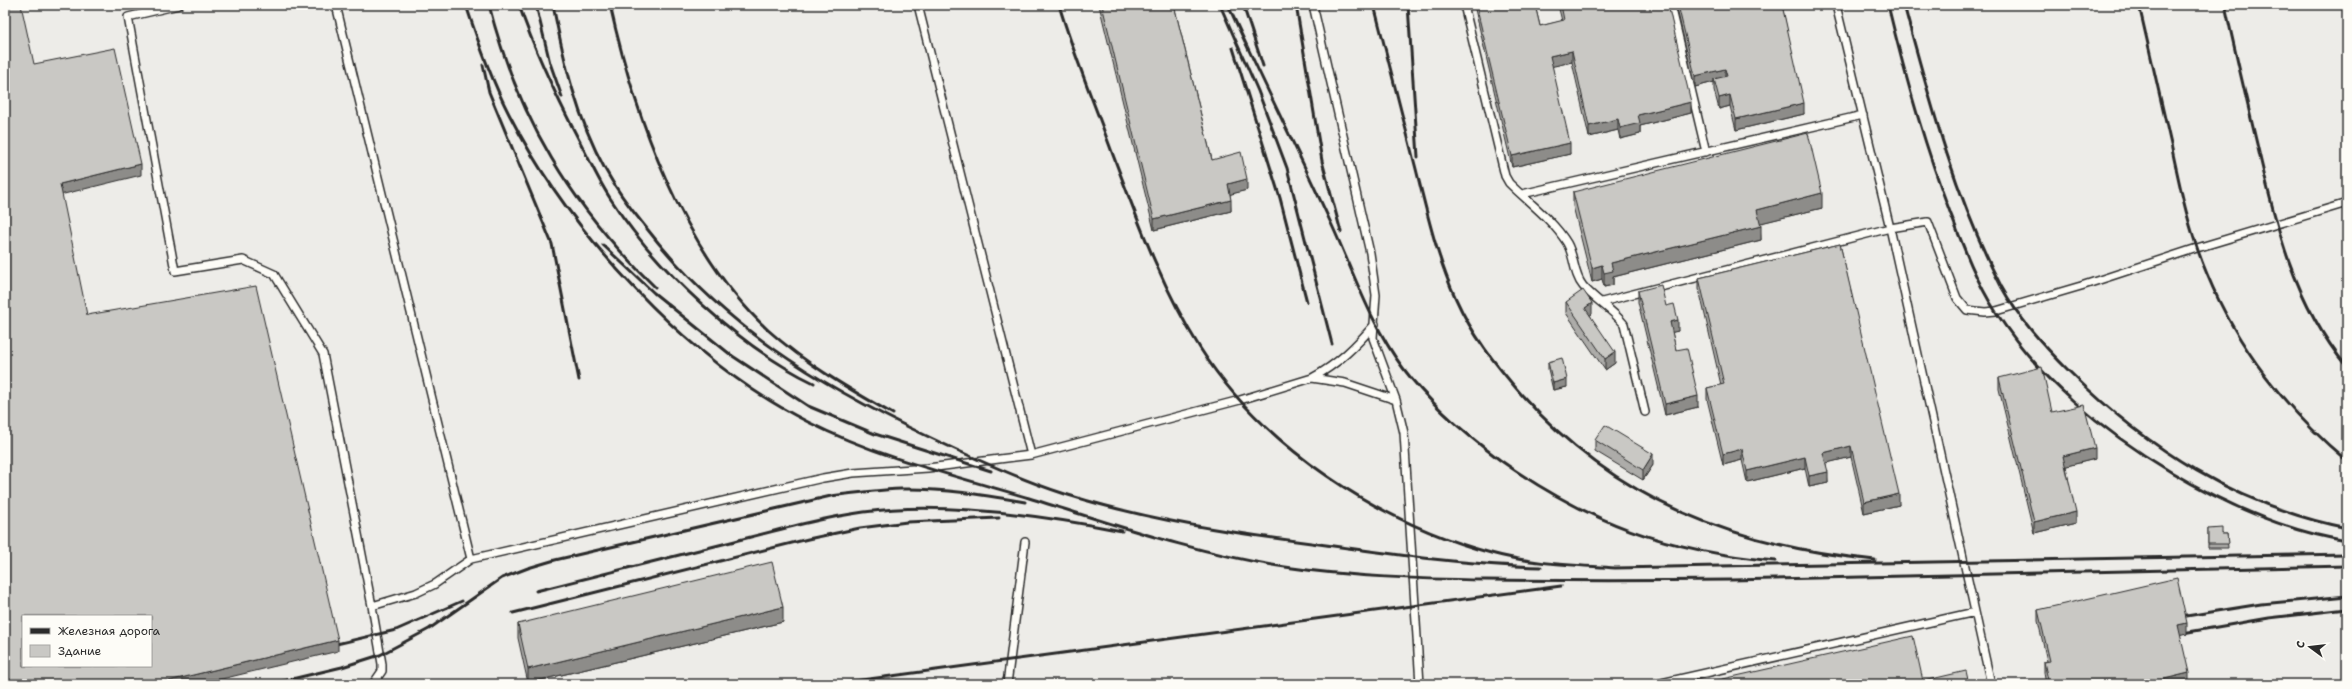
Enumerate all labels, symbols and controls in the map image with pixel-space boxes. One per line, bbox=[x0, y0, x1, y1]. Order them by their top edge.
legend bbox=[22, 615, 152, 667]
text: Железная дорога bbox=[58, 623, 161, 639]
north arrow bbox=[2290, 627, 2330, 667]
text: С bbox=[2293, 639, 2309, 650]
text: Здание bbox=[58, 643, 102, 659]

